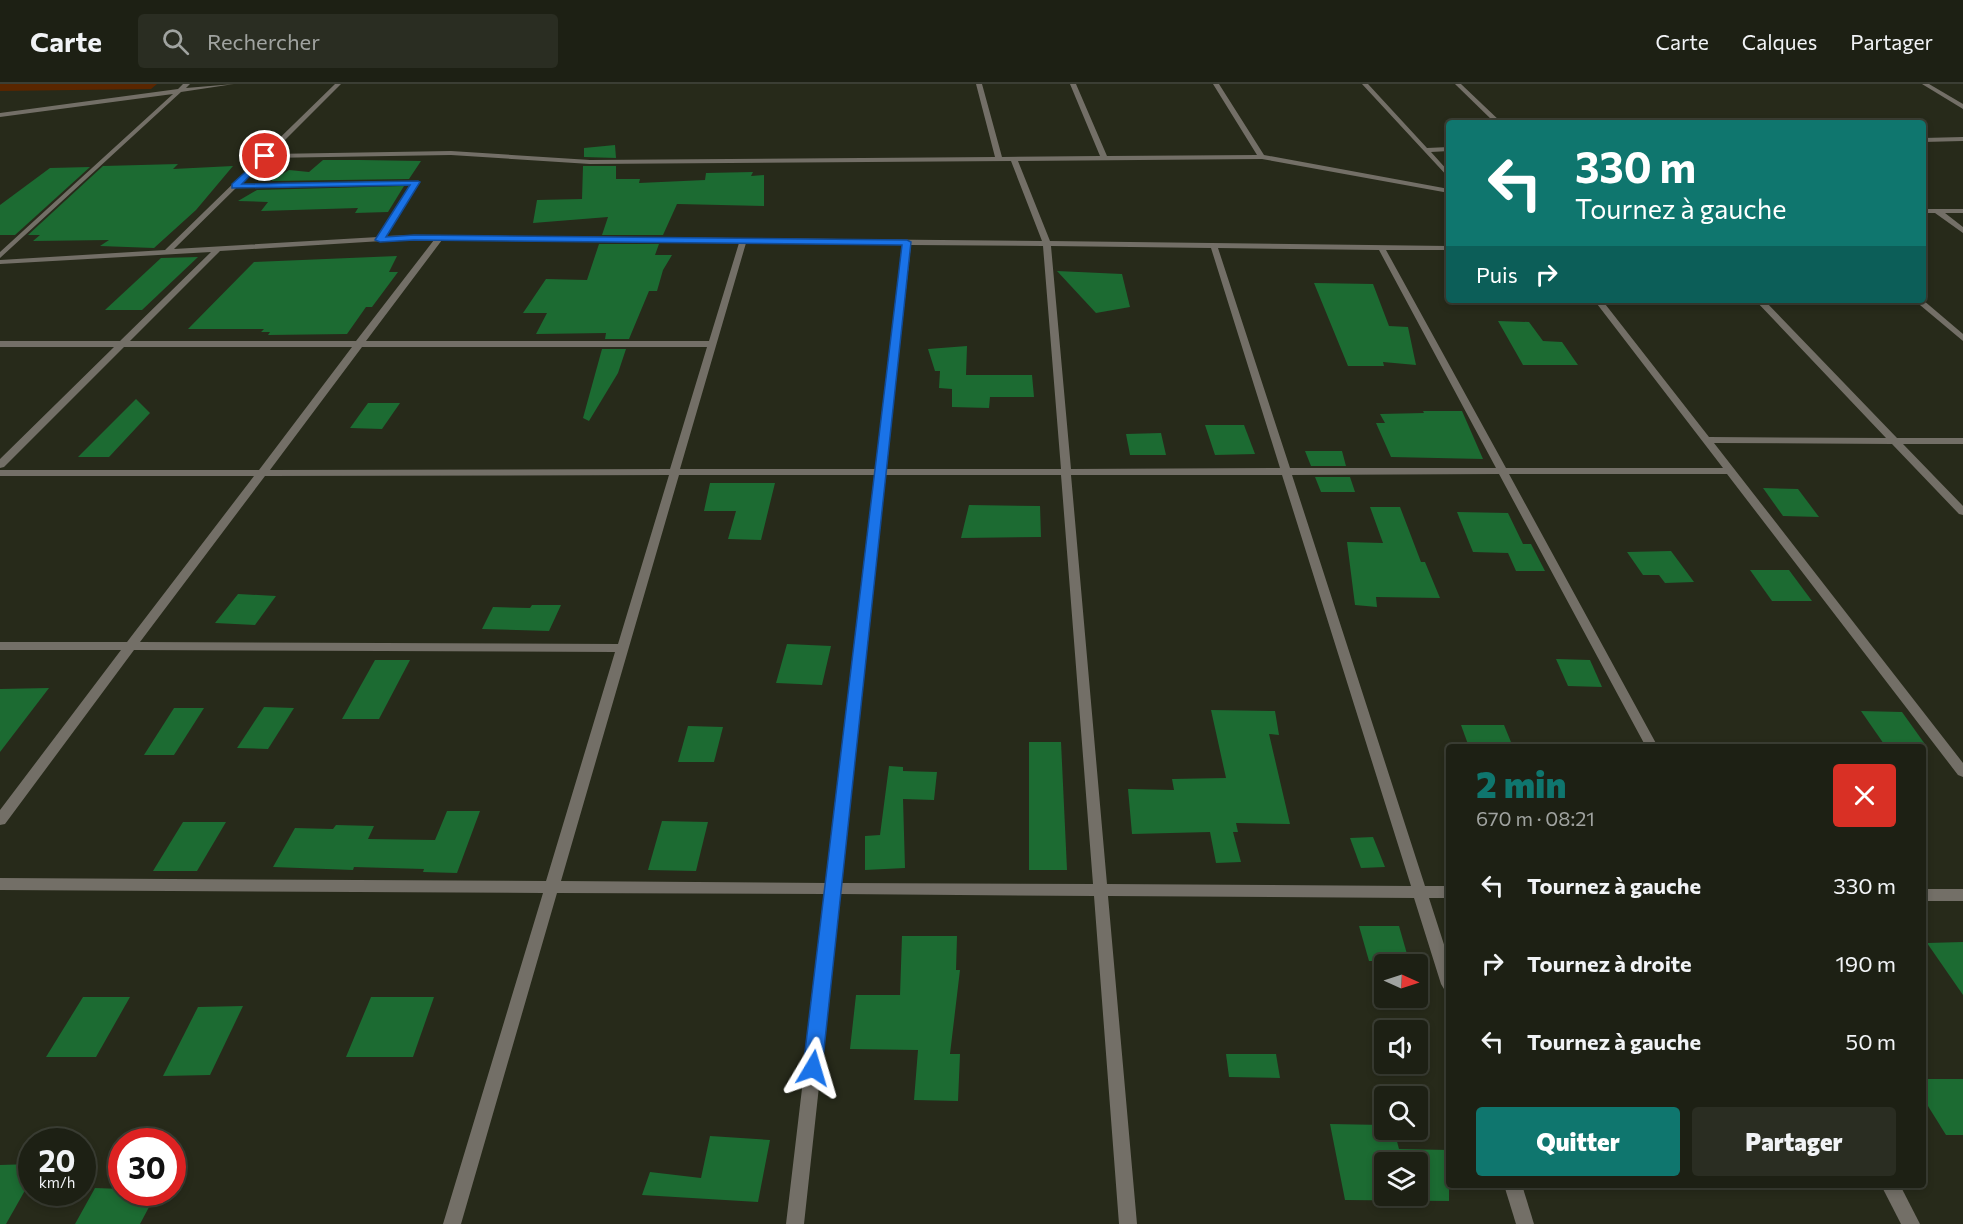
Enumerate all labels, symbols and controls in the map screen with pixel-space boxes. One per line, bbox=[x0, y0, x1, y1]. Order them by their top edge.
search box bbox=[138, 14, 558, 68]
text: Carte bbox=[30, 24, 102, 58]
icon: search bbox=[159, 25, 192, 58]
text: Rechercher bbox=[207, 28, 320, 55]
text: Carte bbox=[1656, 29, 1709, 54]
text: Calques bbox=[1742, 29, 1817, 54]
text: Partager bbox=[1850, 29, 1933, 54]
pin bbox=[239, 130, 290, 181]
icon: arrive bbox=[248, 139, 281, 172]
text: 330 m bbox=[1575, 140, 1696, 192]
icon: left bbox=[1476, 144, 1554, 222]
text: Tournez à gauche bbox=[1575, 192, 1786, 225]
icon: right bbox=[1530, 258, 1563, 291]
text: Puis bbox=[1476, 261, 1518, 288]
text: 2 min bbox=[1476, 761, 1566, 805]
button: close bbox=[1833, 764, 1896, 827]
text: 670 m · 08:21 bbox=[1476, 806, 1595, 830]
icon: left bbox=[1476, 869, 1509, 902]
text: Tournez à gauche bbox=[1527, 872, 1701, 899]
text: 330 m bbox=[1833, 872, 1896, 899]
icon: right bbox=[1476, 947, 1509, 980]
text: Tournez à droite bbox=[1527, 950, 1692, 977]
text: 190 m bbox=[1835, 950, 1896, 977]
north arrow bbox=[1374, 954, 1428, 1008]
map controls bbox=[1374, 954, 1428, 1206]
button: sound bbox=[1374, 1020, 1428, 1074]
icon: left bbox=[1476, 1025, 1509, 1058]
text: Tournez à gauche bbox=[1527, 1028, 1701, 1055]
text: 50 m bbox=[1846, 1028, 1896, 1055]
position arrow bbox=[781, 1036, 845, 1100]
button: search bbox=[1374, 1086, 1428, 1140]
button: Quitter bbox=[1476, 1107, 1680, 1176]
button: Partager bbox=[1692, 1107, 1896, 1176]
speed limit sign: 30 bbox=[108, 1128, 186, 1206]
text: 20 bbox=[39, 1141, 75, 1178]
button: layers bbox=[1374, 1152, 1428, 1206]
text: km/h bbox=[39, 1173, 75, 1191]

